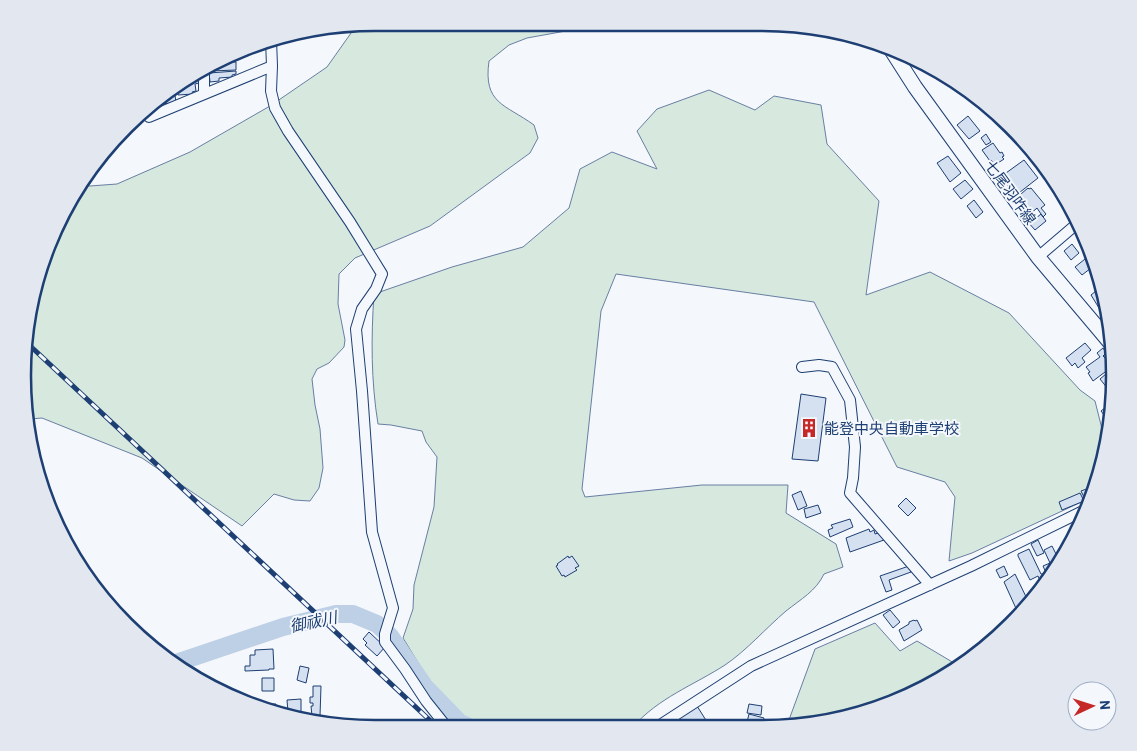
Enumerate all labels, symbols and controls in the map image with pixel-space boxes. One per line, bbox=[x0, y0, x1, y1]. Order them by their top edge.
street label: 七尾羽咋線 bbox=[982, 156, 1040, 228]
building icon: 能登中央自動車学校 bbox=[798, 417, 820, 439]
place label: 能登中央自動車学校 bbox=[824, 419, 959, 437]
water label: 御祓川 bbox=[288, 606, 340, 635]
north arrow bbox=[1067, 681, 1117, 731]
text: N bbox=[1097, 700, 1114, 710]

